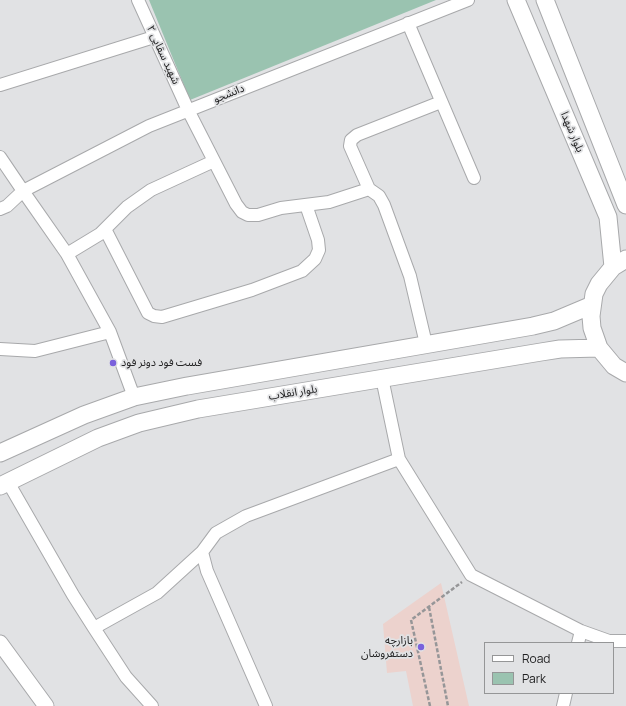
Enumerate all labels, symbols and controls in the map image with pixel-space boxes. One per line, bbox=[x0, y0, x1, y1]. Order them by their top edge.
street label: شهید سقایی ۲ bbox=[144, 23, 182, 87]
street label: دانشجو bbox=[212, 82, 246, 106]
street label: بلوار شهدا bbox=[558, 110, 586, 154]
place label: فست فود دونر فود bbox=[121, 356, 202, 370]
marker: فست فود دونر فود bbox=[108, 358, 118, 368]
street label: بلوار انقلاب bbox=[268, 383, 318, 403]
place label: بازارچه دستفروشان bbox=[361, 634, 413, 660]
marker: بازارچه دستفروشان bbox=[416, 642, 426, 652]
legend bbox=[484, 642, 614, 694]
text: Road bbox=[522, 650, 550, 667]
text: Park bbox=[522, 670, 546, 687]

